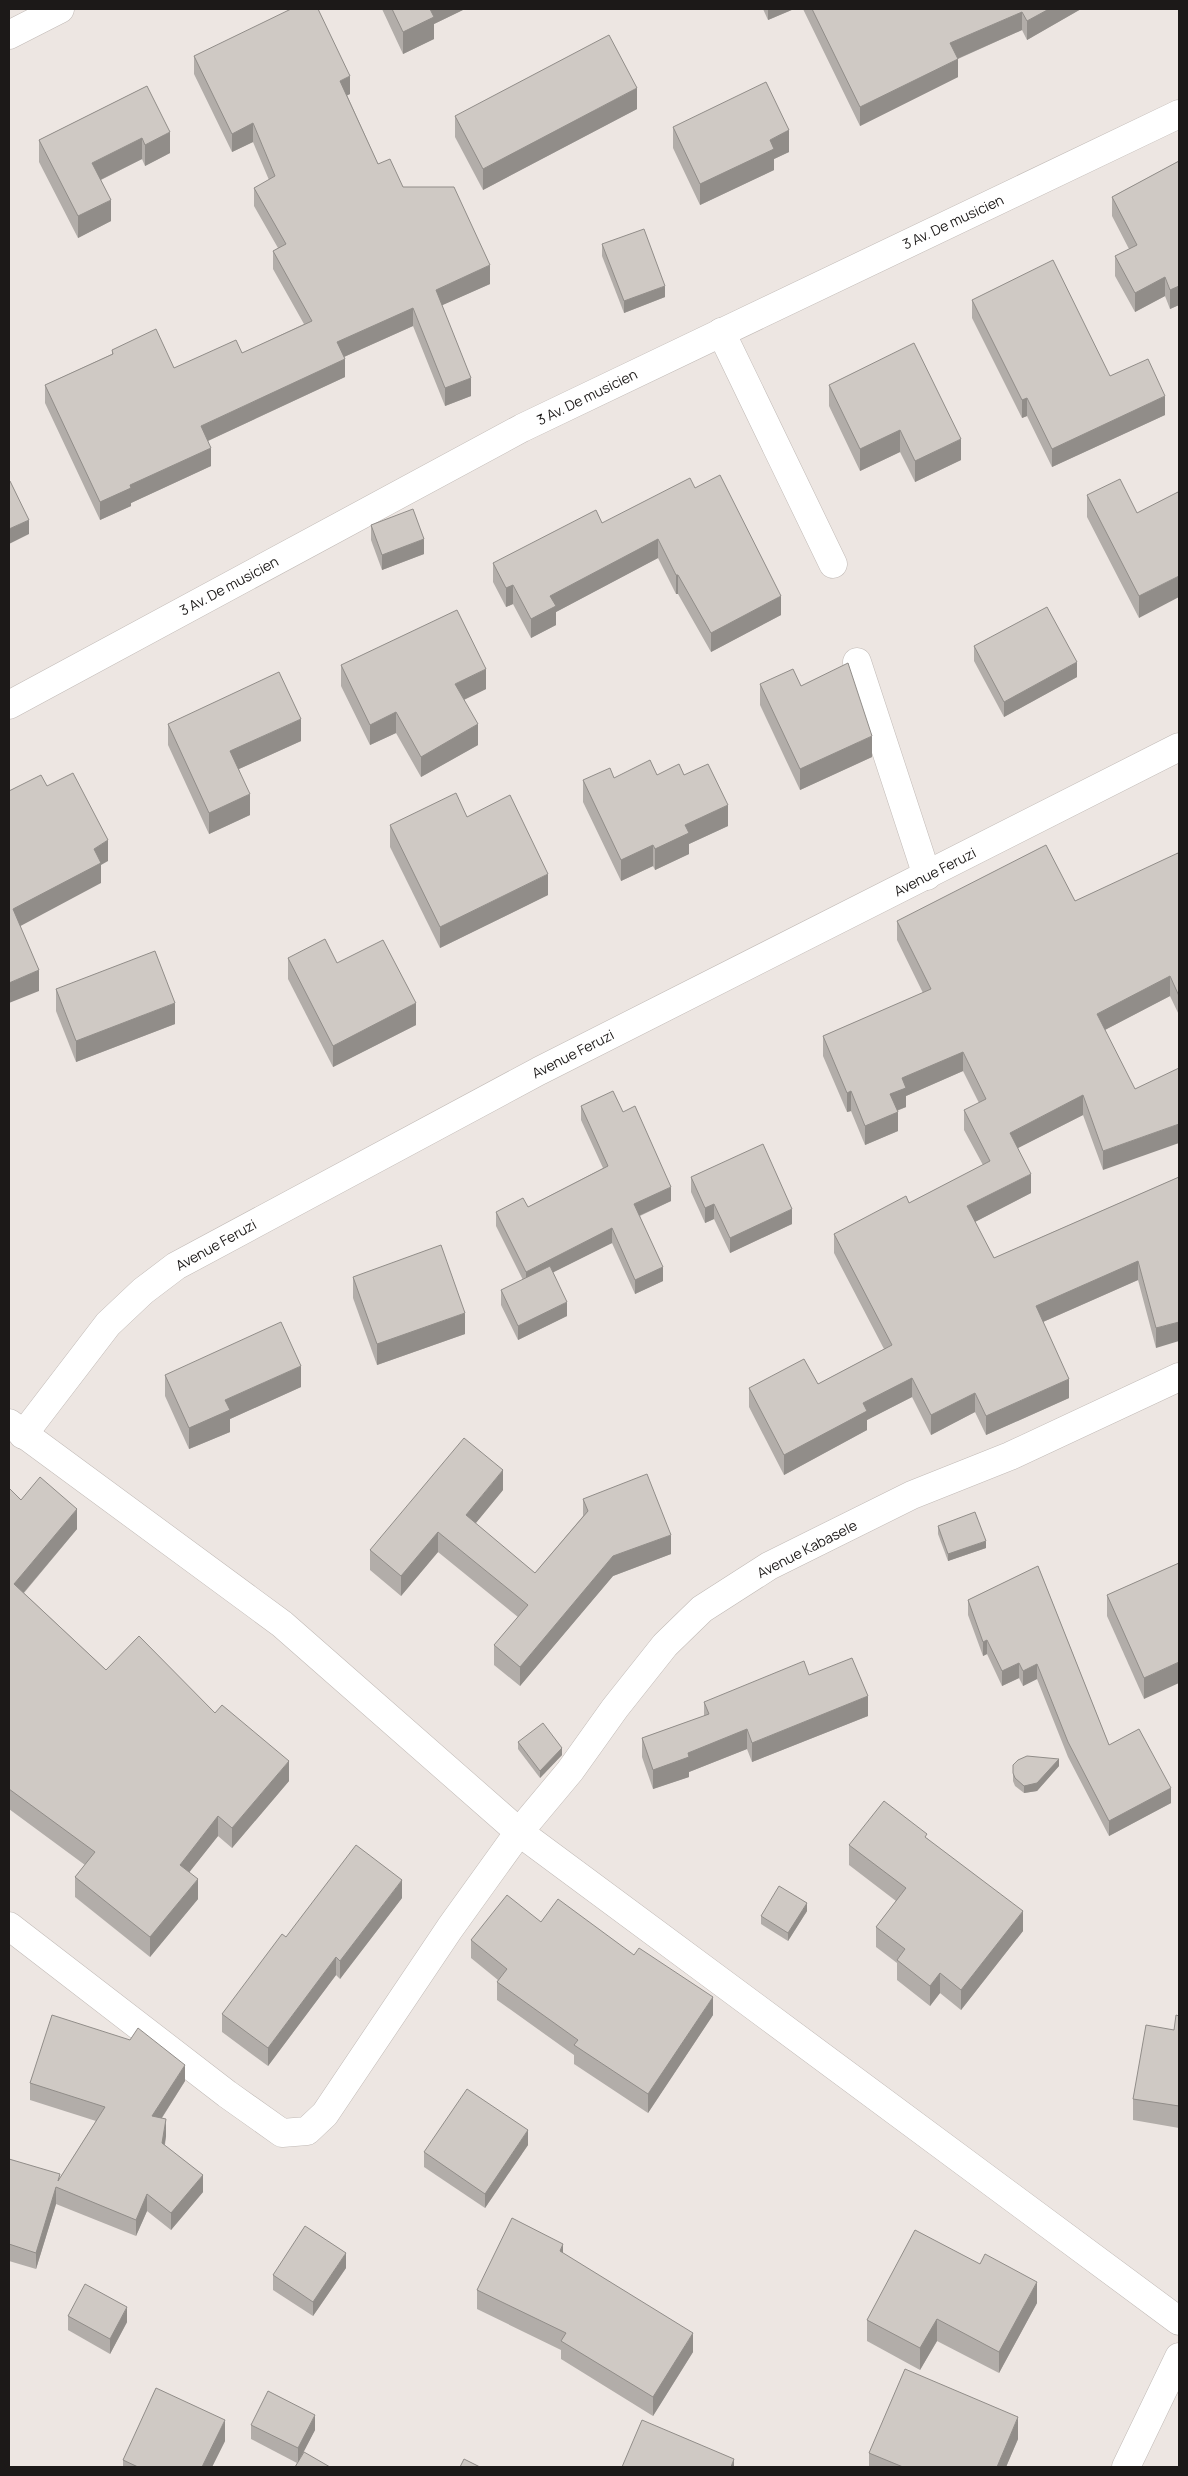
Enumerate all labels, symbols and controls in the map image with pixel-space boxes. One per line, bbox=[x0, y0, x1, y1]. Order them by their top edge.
street label: 3 Av. De musicien bbox=[899, 190, 1006, 253]
street label: 3 Av. De musicien bbox=[533, 364, 640, 429]
street label: 3 Av. De musicien bbox=[176, 551, 282, 620]
street label: Avenue Feruzi bbox=[890, 843, 979, 900]
street label: Avenue Feruzi bbox=[528, 1025, 617, 1082]
street label: Avenue Feruzi bbox=[172, 1214, 260, 1275]
street label: Avenue Kabasele bbox=[754, 1515, 860, 1582]

